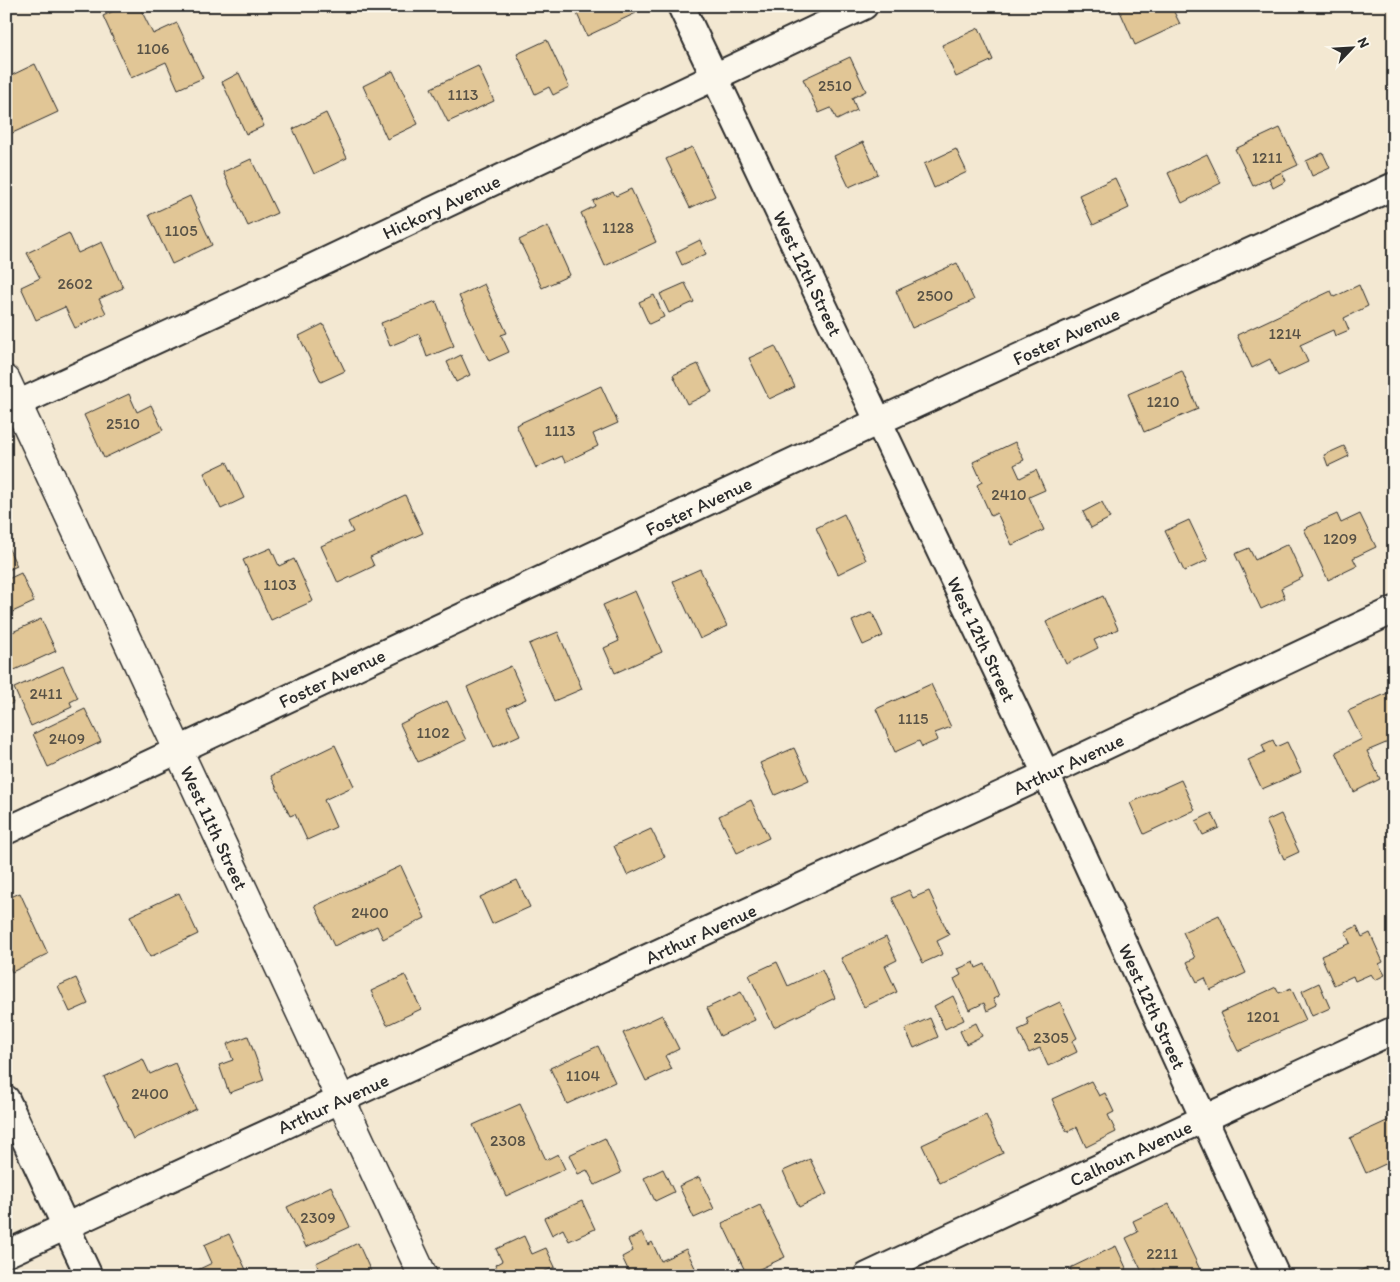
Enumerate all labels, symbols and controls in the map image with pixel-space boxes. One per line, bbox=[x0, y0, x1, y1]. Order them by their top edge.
north arrow bbox=[1328, 22, 1378, 72]
text: N bbox=[1354, 35, 1373, 51]
house number: 1106 bbox=[136, 39, 170, 58]
house number: 2510 bbox=[818, 76, 852, 95]
house number: 1113 bbox=[448, 85, 479, 104]
house number: 1211 bbox=[1252, 148, 1283, 167]
street label: Hickory Avenue bbox=[379, 169, 504, 244]
street label: West 12th Street bbox=[768, 207, 847, 340]
house number: 1128 bbox=[602, 218, 634, 237]
house number: 1105 bbox=[164, 221, 198, 240]
house number: 2602 bbox=[57, 274, 93, 293]
house number: 2500 bbox=[917, 286, 953, 305]
street label: Foster Avenue bbox=[1009, 302, 1123, 371]
house number: 1214 bbox=[1269, 324, 1302, 343]
house number: 1210 bbox=[1146, 392, 1180, 411]
house number: 2510 bbox=[106, 414, 140, 433]
house number: 1113 bbox=[545, 421, 576, 440]
street label: Foster Avenue bbox=[642, 471, 756, 541]
house number: 2410 bbox=[991, 485, 1027, 504]
house number: 1209 bbox=[1323, 529, 1357, 548]
street label: West 12th Street bbox=[942, 573, 1021, 706]
house number: 1103 bbox=[263, 575, 297, 594]
street label: Foster Avenue bbox=[275, 644, 389, 713]
house number: 2411 bbox=[30, 684, 63, 703]
house number: 1115 bbox=[898, 709, 928, 728]
house number: 1102 bbox=[416, 723, 450, 742]
street label: Arthur Avenue bbox=[1009, 728, 1128, 800]
house number: 2409 bbox=[49, 729, 85, 748]
street label: West 11th Street bbox=[175, 762, 253, 894]
street label: Arthur Avenue bbox=[642, 898, 760, 969]
house number: 2400 bbox=[351, 903, 389, 922]
street label: West 12th Street bbox=[1113, 940, 1191, 1073]
house number: 1201 bbox=[1246, 1007, 1280, 1026]
house number: 2305 bbox=[1033, 1028, 1069, 1047]
house number: 1104 bbox=[566, 1066, 601, 1085]
street label: Arthur Avenue bbox=[274, 1068, 392, 1139]
house number: 2400 bbox=[131, 1084, 169, 1103]
street label: Calhoun Avenue bbox=[1066, 1115, 1196, 1192]
house number: 2308 bbox=[490, 1131, 526, 1150]
house number: 2309 bbox=[300, 1208, 336, 1227]
house number: 2211 bbox=[1146, 1244, 1178, 1263]

